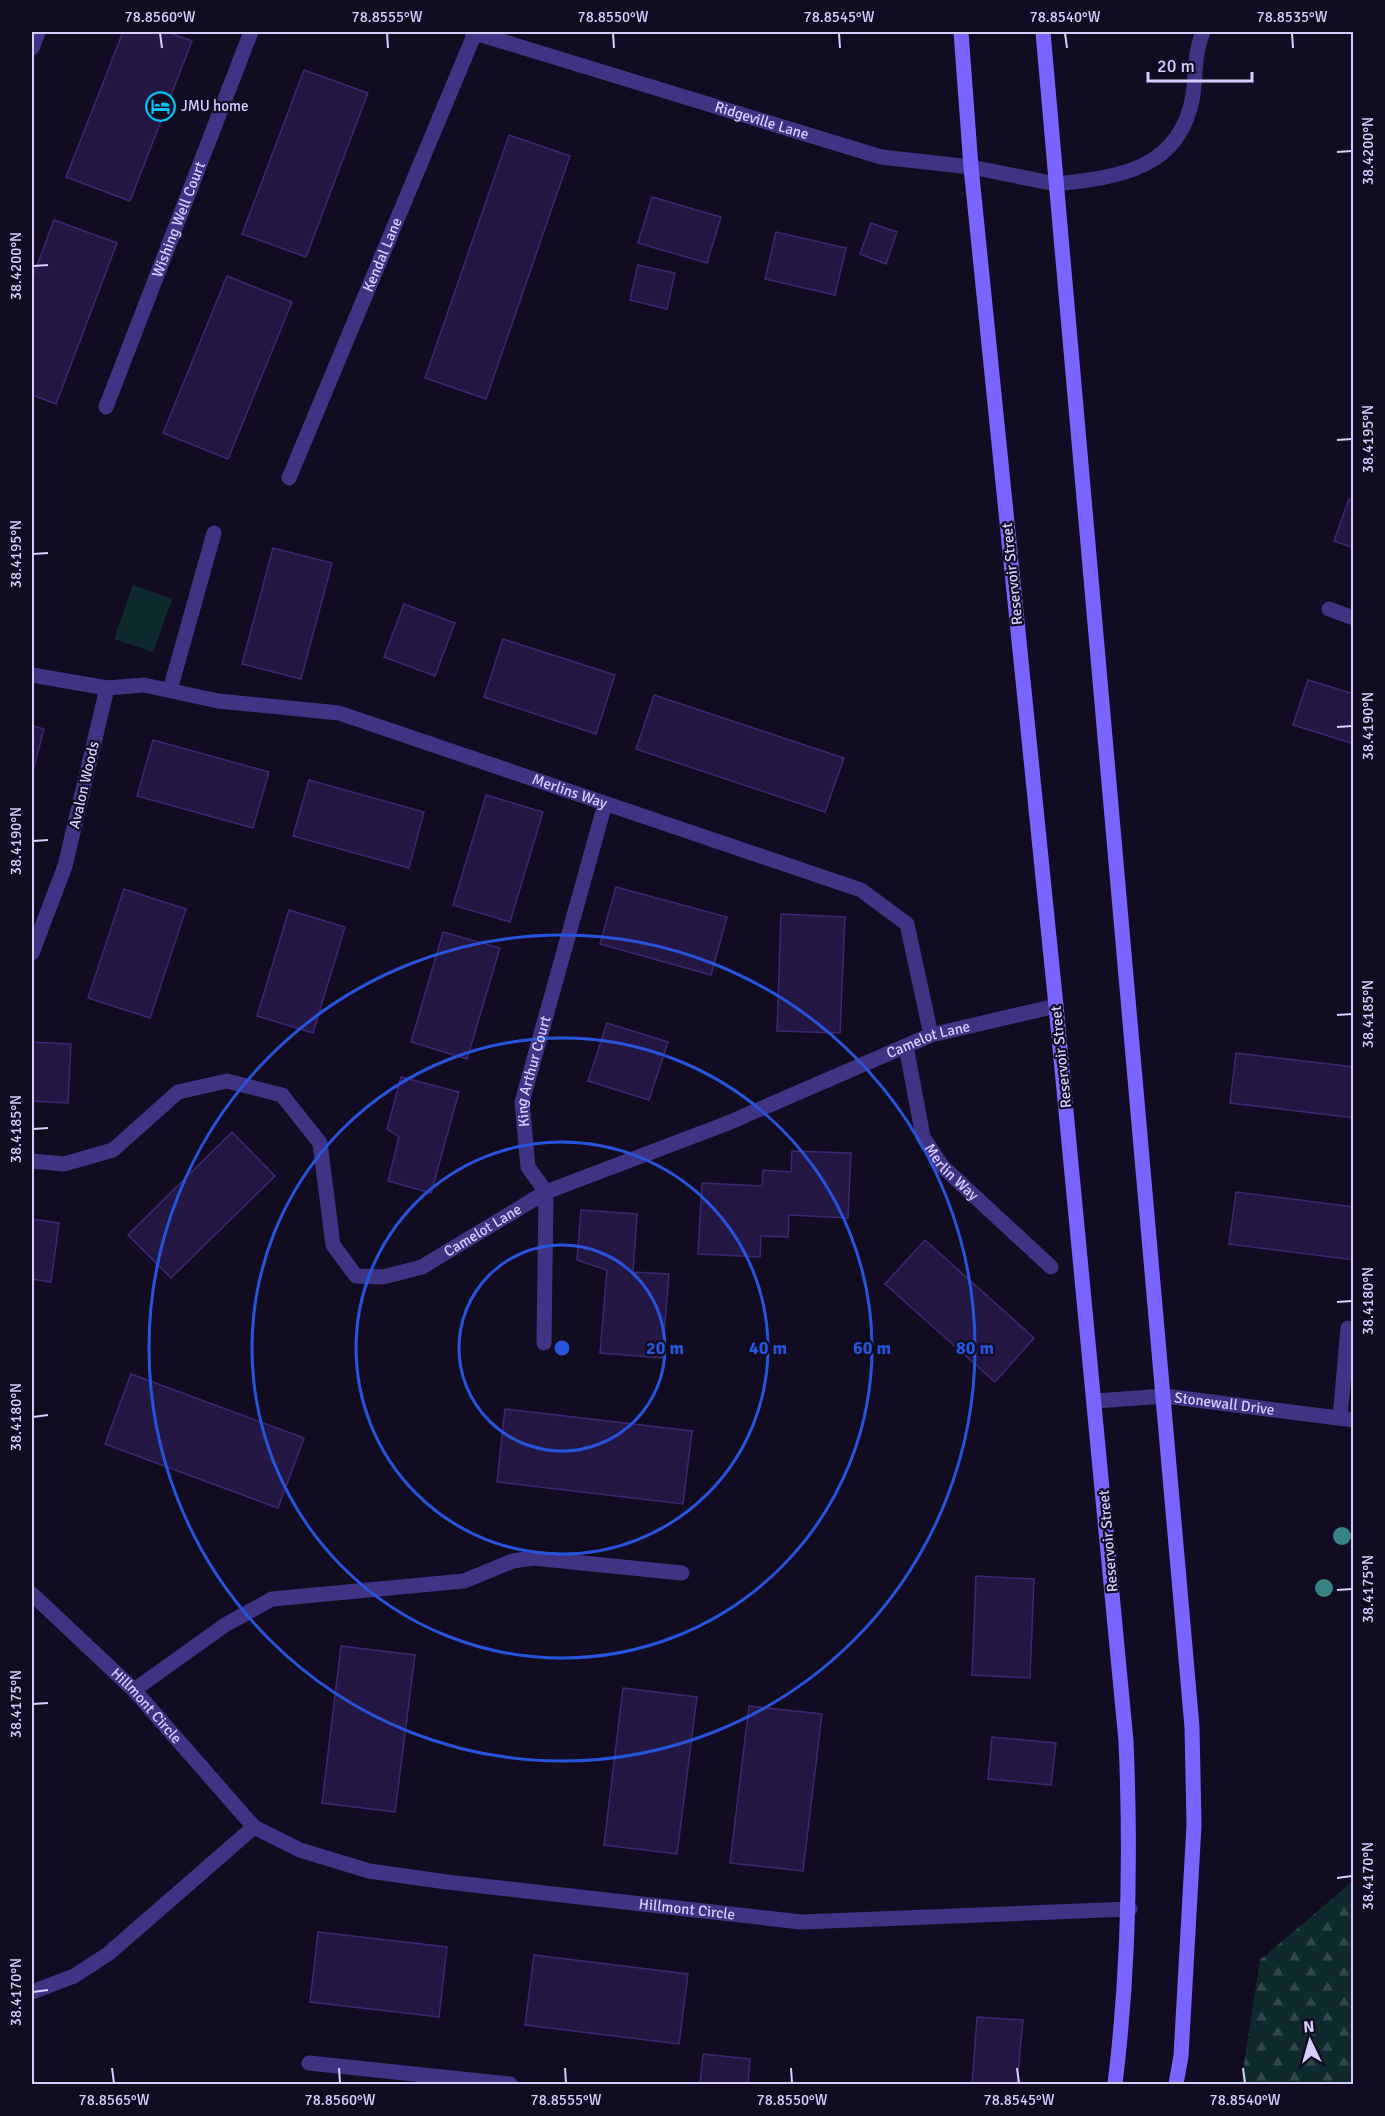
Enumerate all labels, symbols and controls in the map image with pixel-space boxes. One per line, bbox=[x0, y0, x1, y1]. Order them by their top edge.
text: 78.8560°W bbox=[125, 8, 196, 26]
text: 78.8555°W bbox=[352, 8, 423, 26]
text: 78.8550°W bbox=[578, 8, 649, 26]
text: 78.8545°W bbox=[804, 8, 875, 26]
text: 78.8540°W bbox=[1030, 8, 1101, 26]
text: 78.8535°W bbox=[1257, 8, 1328, 26]
scale bar bbox=[1148, 45, 1252, 83]
text: 20 m bbox=[1157, 55, 1195, 77]
hotel icon: JMU home bbox=[144, 90, 176, 122]
place label: JMU home bbox=[181, 97, 249, 115]
street label: Ridgeville Lane bbox=[713, 98, 811, 143]
text: 38.4200°N bbox=[1359, 117, 1377, 185]
street label: Wishing Well Court bbox=[148, 159, 209, 280]
street label: Kendal Lane bbox=[359, 215, 406, 294]
text: 38.4200°N bbox=[7, 232, 25, 300]
text: 38.4195°N bbox=[1359, 405, 1377, 473]
text: 38.4195°N bbox=[7, 520, 25, 588]
street label: Reservoir Street bbox=[998, 522, 1026, 626]
text: 38.4190°N bbox=[1359, 692, 1377, 760]
street label: Avalon Woods bbox=[65, 739, 103, 830]
street label: Merlins Way bbox=[530, 770, 610, 812]
text: 38.4190°N bbox=[7, 807, 25, 875]
text: 38.4185°N bbox=[1359, 980, 1377, 1048]
street label: Reservoir Street bbox=[1047, 1005, 1075, 1109]
street label: King Arthur Court bbox=[512, 1014, 555, 1128]
street label: Camelot Lane bbox=[884, 1017, 972, 1062]
text: 38.4185°N bbox=[7, 1095, 25, 1163]
street label: Merlin Way bbox=[921, 1140, 982, 1204]
street label: Camelot Lane bbox=[441, 1200, 525, 1261]
text: 38.4180°N bbox=[1359, 1267, 1377, 1335]
text: 20 m bbox=[646, 1337, 684, 1359]
text: 40 m bbox=[749, 1337, 787, 1359]
text: 60 m bbox=[853, 1337, 891, 1359]
text: 80 m bbox=[956, 1337, 994, 1359]
centre of rings bbox=[552, 1338, 572, 1358]
text: 38.4180°N bbox=[7, 1383, 25, 1451]
street label: Stonewall Drive bbox=[1173, 1388, 1275, 1419]
street label: Reservoir Street bbox=[1095, 1489, 1121, 1593]
text: 38.4175°N bbox=[1359, 1555, 1377, 1623]
street label: Hillmont Circle bbox=[107, 1664, 186, 1747]
text: 38.4175°N bbox=[7, 1670, 25, 1738]
text: 38.4170°N bbox=[1359, 1842, 1377, 1910]
street label: Hillmont Circle bbox=[638, 1895, 736, 1923]
text: 38.4170°N bbox=[7, 1958, 25, 2026]
north arrow bbox=[1280, 2011, 1340, 2071]
text: N bbox=[1302, 2017, 1315, 2038]
text: 78.8565°W bbox=[79, 2091, 150, 2109]
text: 78.8560°W bbox=[305, 2091, 376, 2109]
text: 78.8555°W bbox=[531, 2091, 602, 2109]
text: 78.8550°W bbox=[757, 2091, 828, 2109]
text: 78.8545°W bbox=[984, 2091, 1055, 2109]
text: 78.8540°W bbox=[1210, 2091, 1281, 2109]

